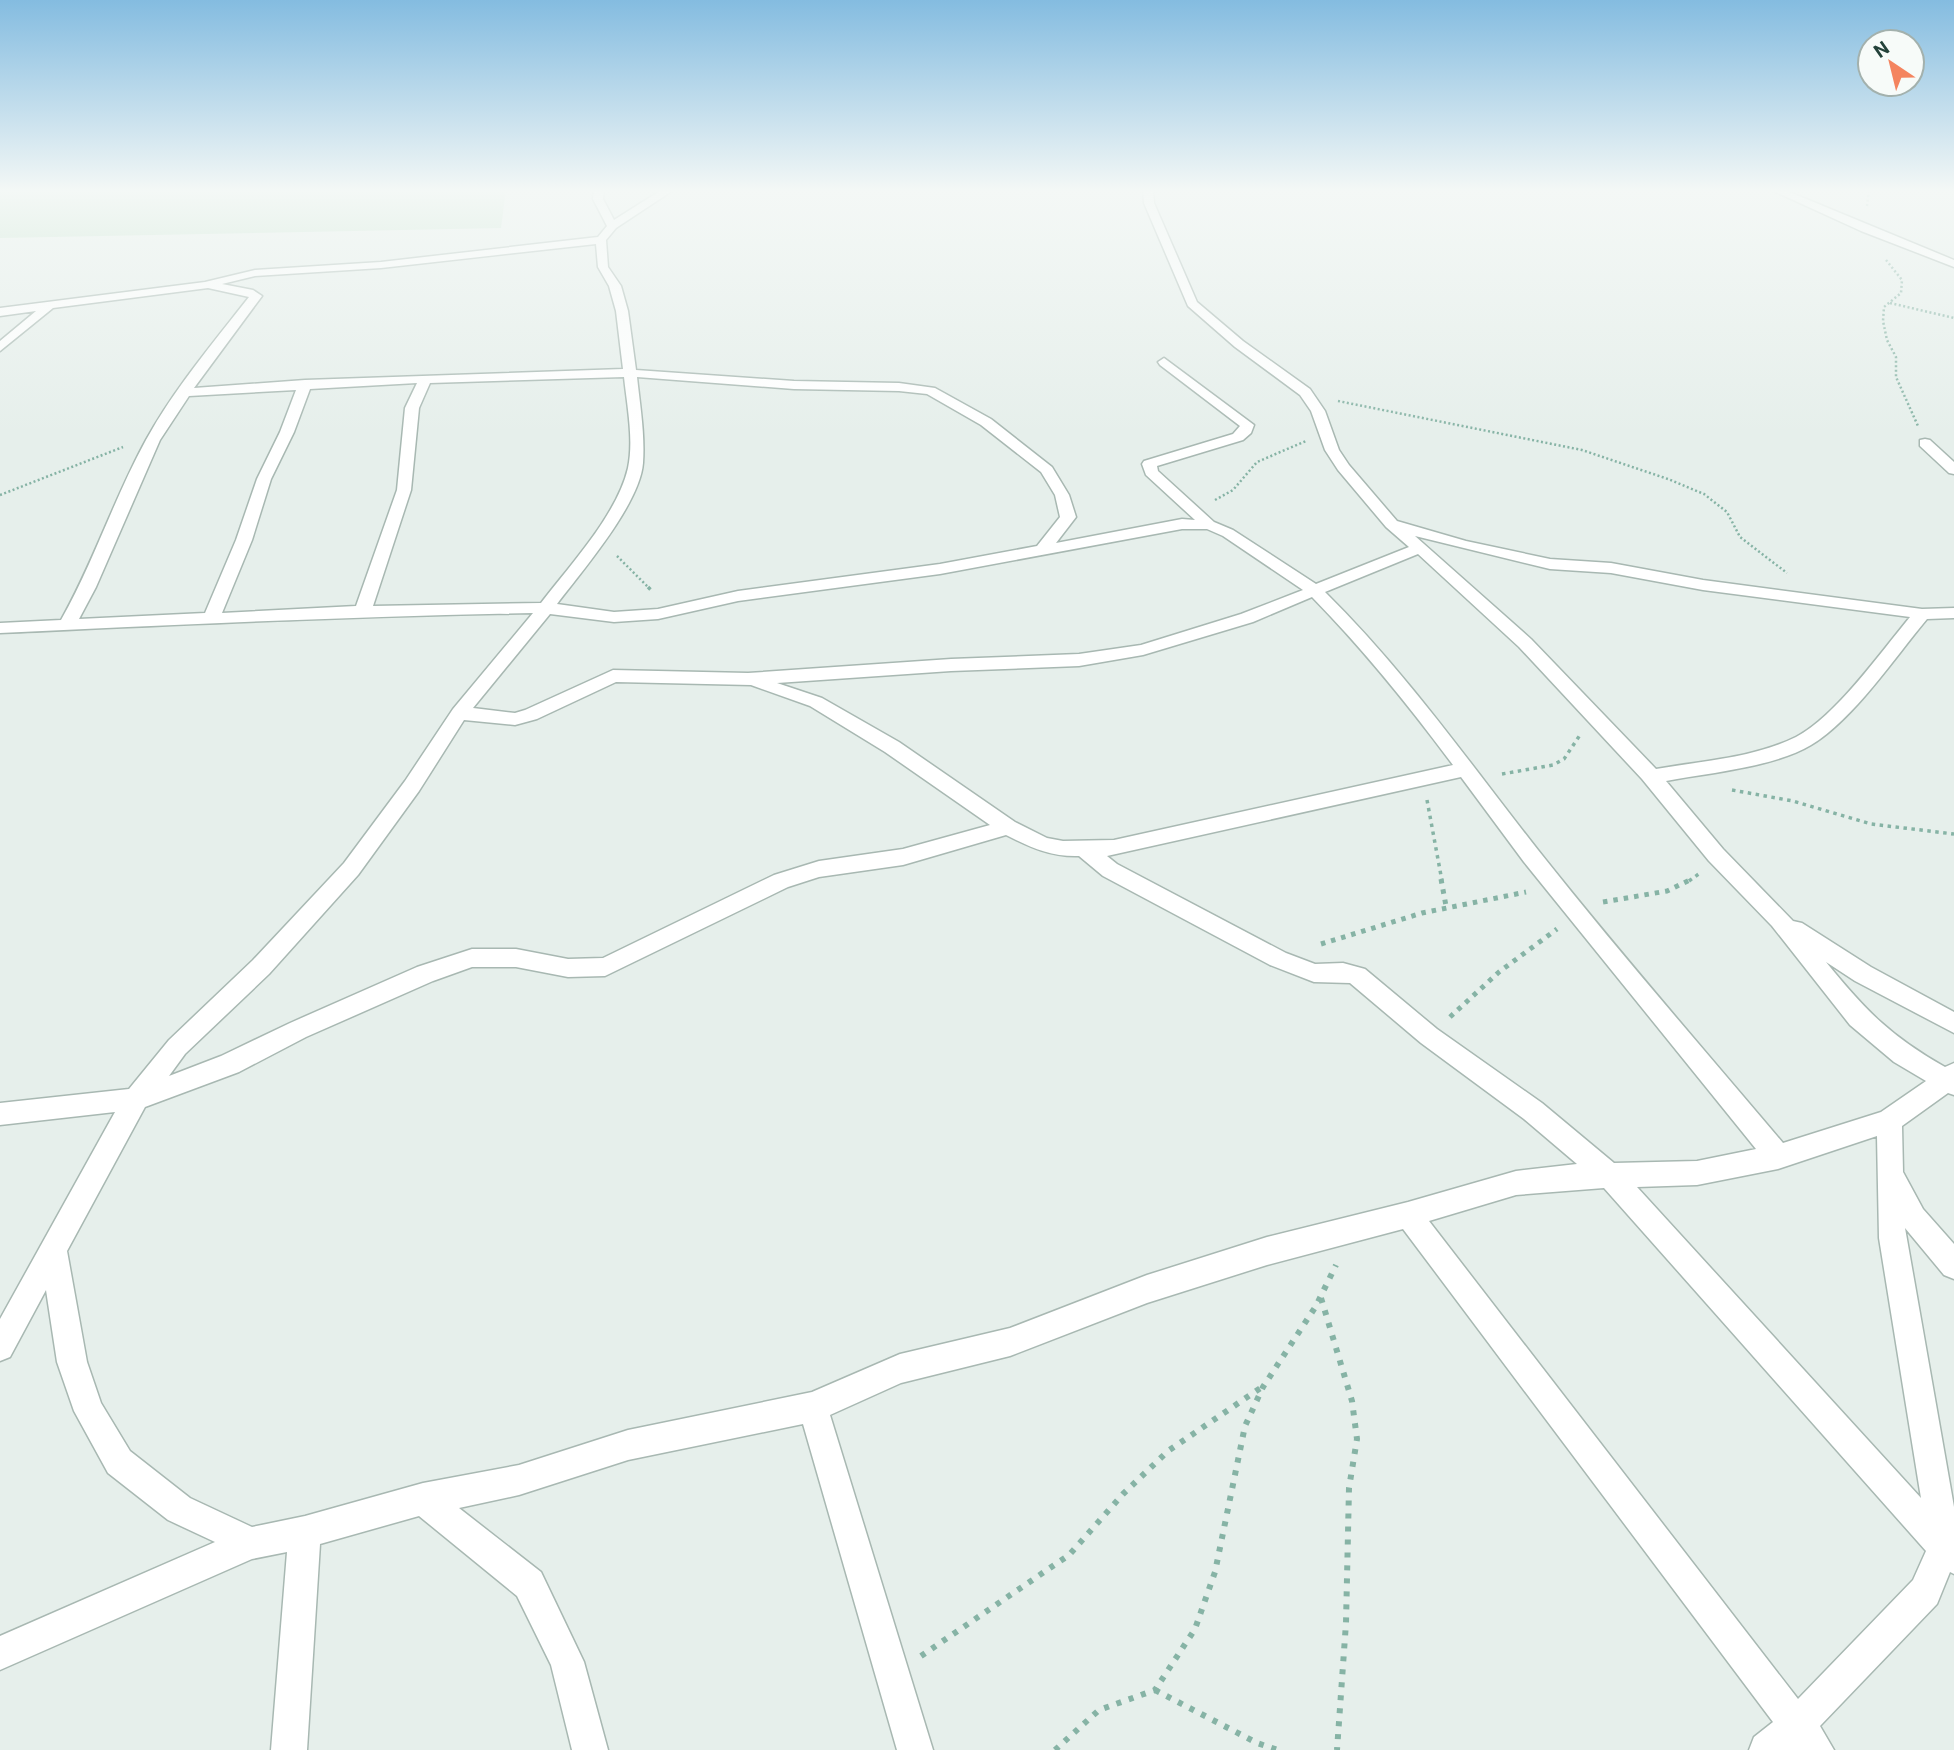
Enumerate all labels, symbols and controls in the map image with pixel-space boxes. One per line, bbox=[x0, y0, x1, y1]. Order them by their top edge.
north arrow bbox=[1856, 28, 1926, 98]
text: N bbox=[1869, 36, 1894, 63]

